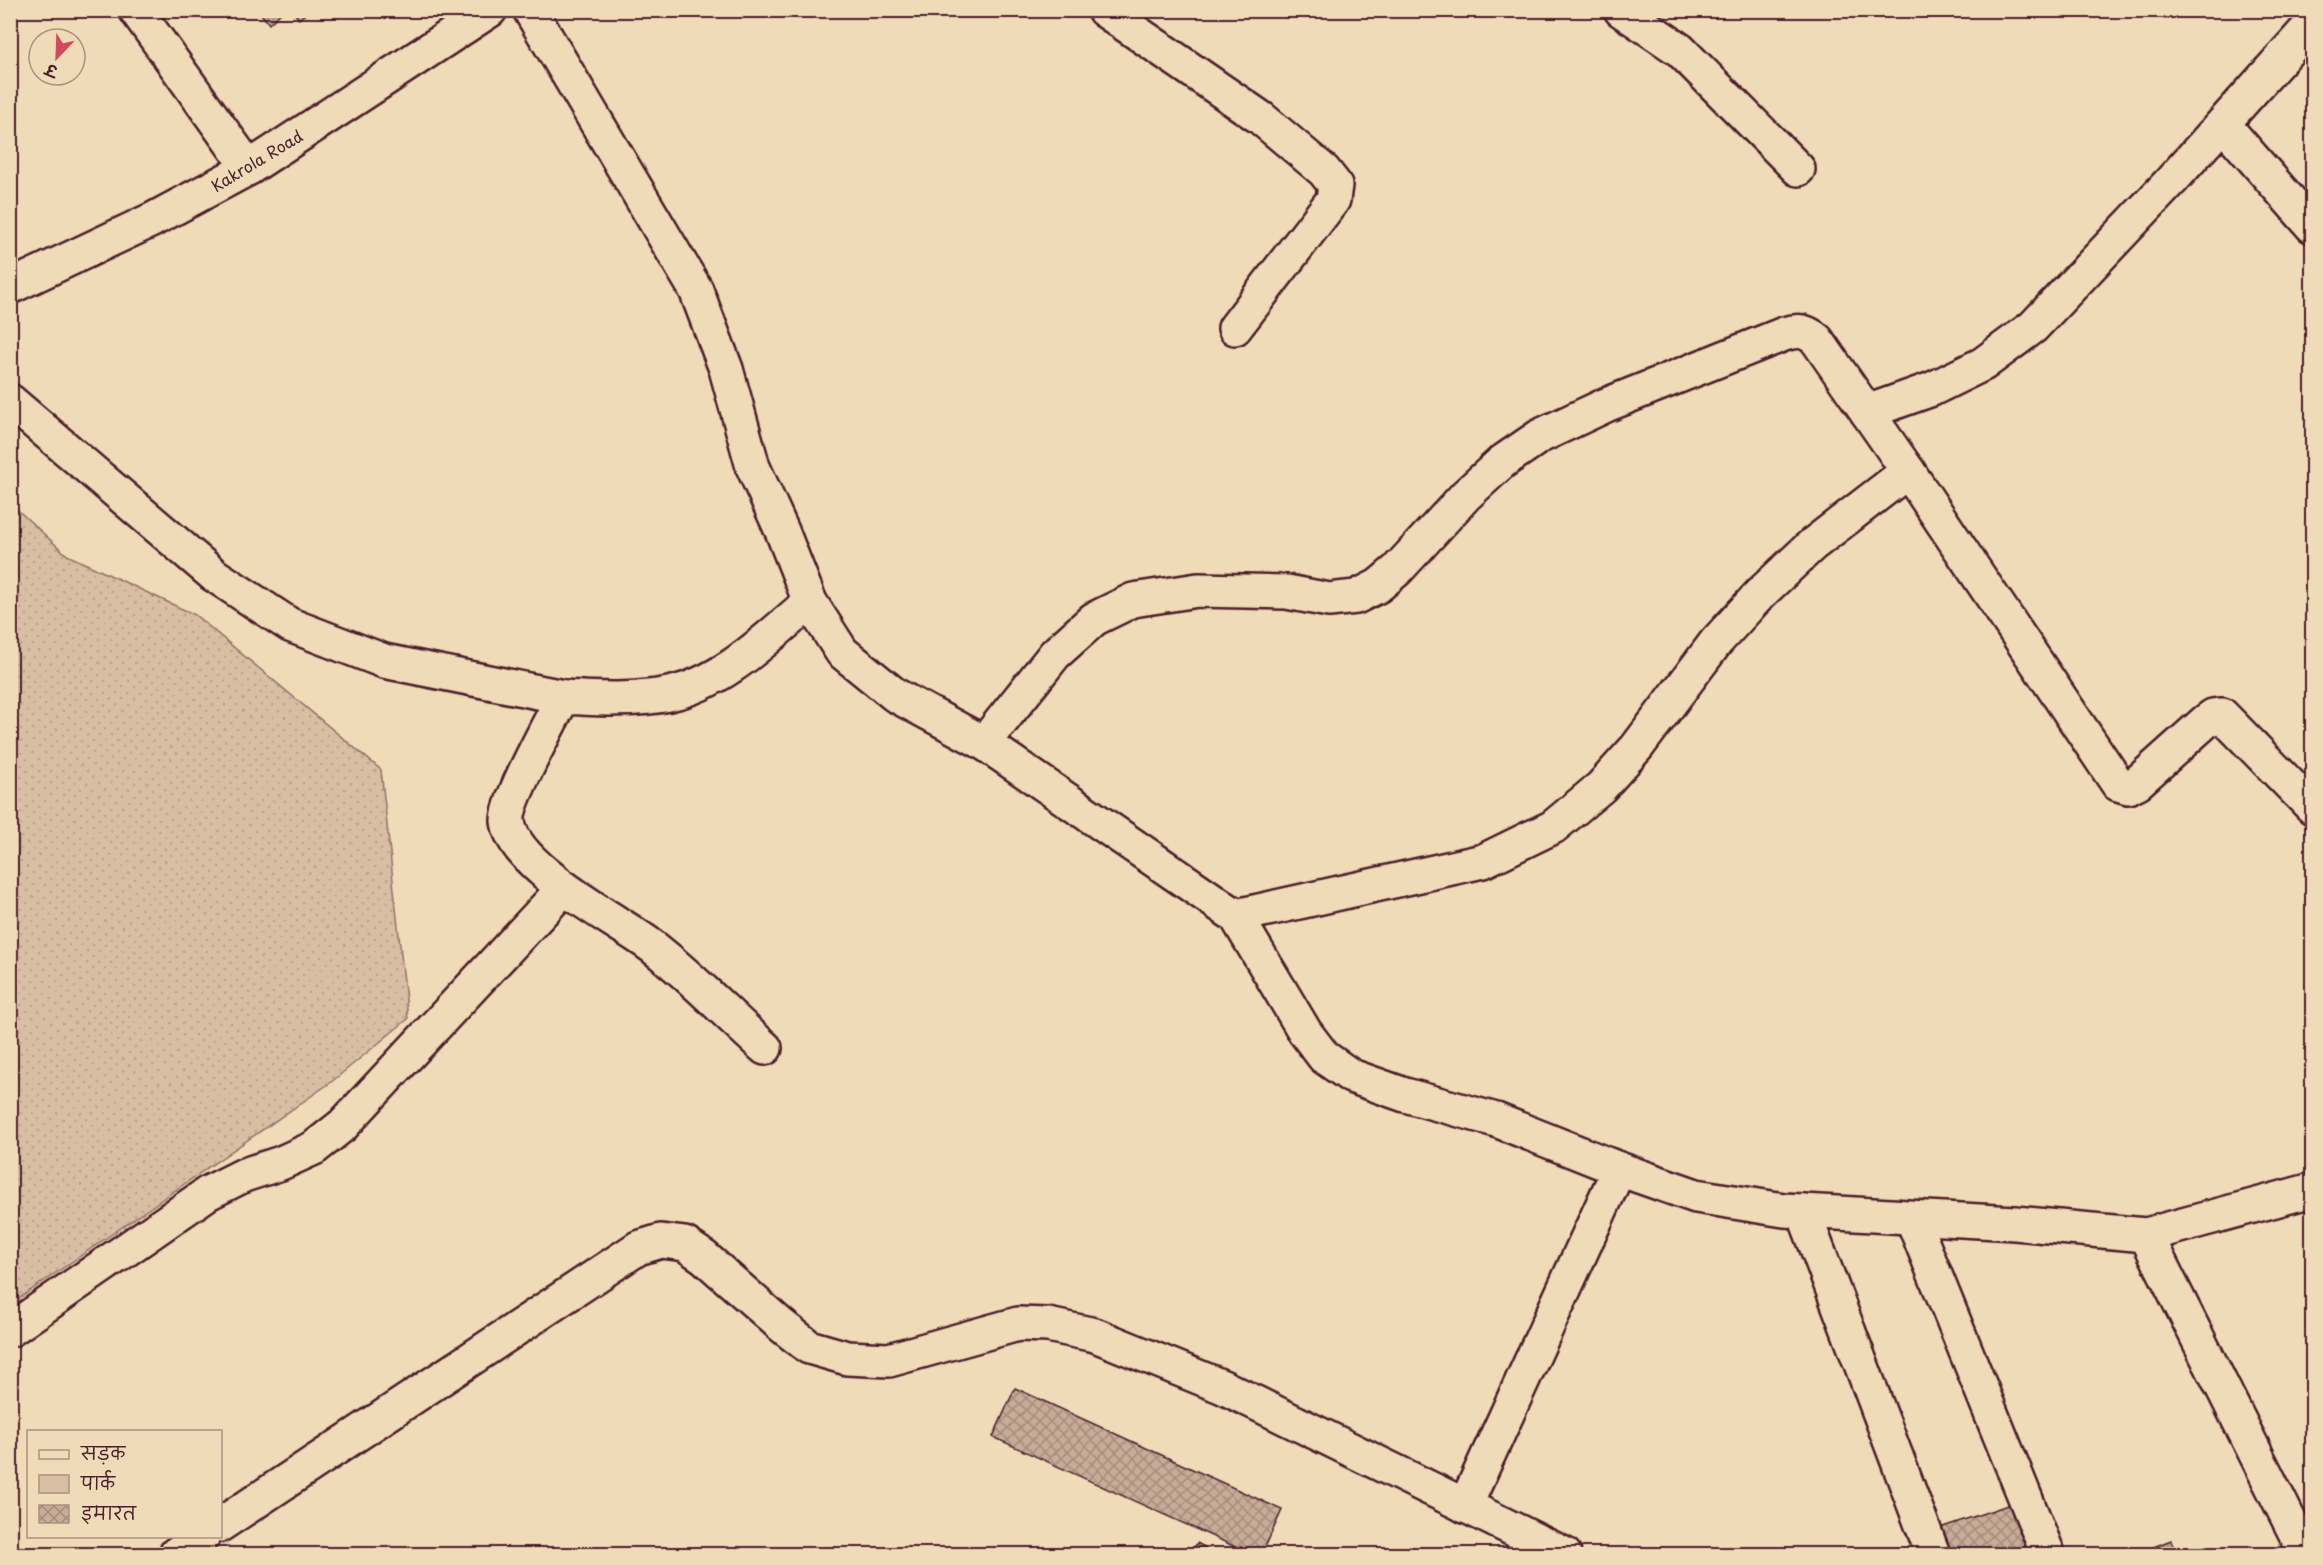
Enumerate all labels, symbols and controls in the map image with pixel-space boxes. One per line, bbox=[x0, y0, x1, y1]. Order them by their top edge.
north arrow bbox=[27, 27, 87, 87]
text: उ bbox=[40, 58, 62, 86]
street label: Kakrola Road bbox=[206, 123, 307, 197]
legend bbox=[27, 1430, 222, 1538]
text: सड़क bbox=[80, 1439, 126, 1466]
text: पार्क bbox=[80, 1469, 116, 1496]
text: इमारत bbox=[81, 1499, 137, 1526]

